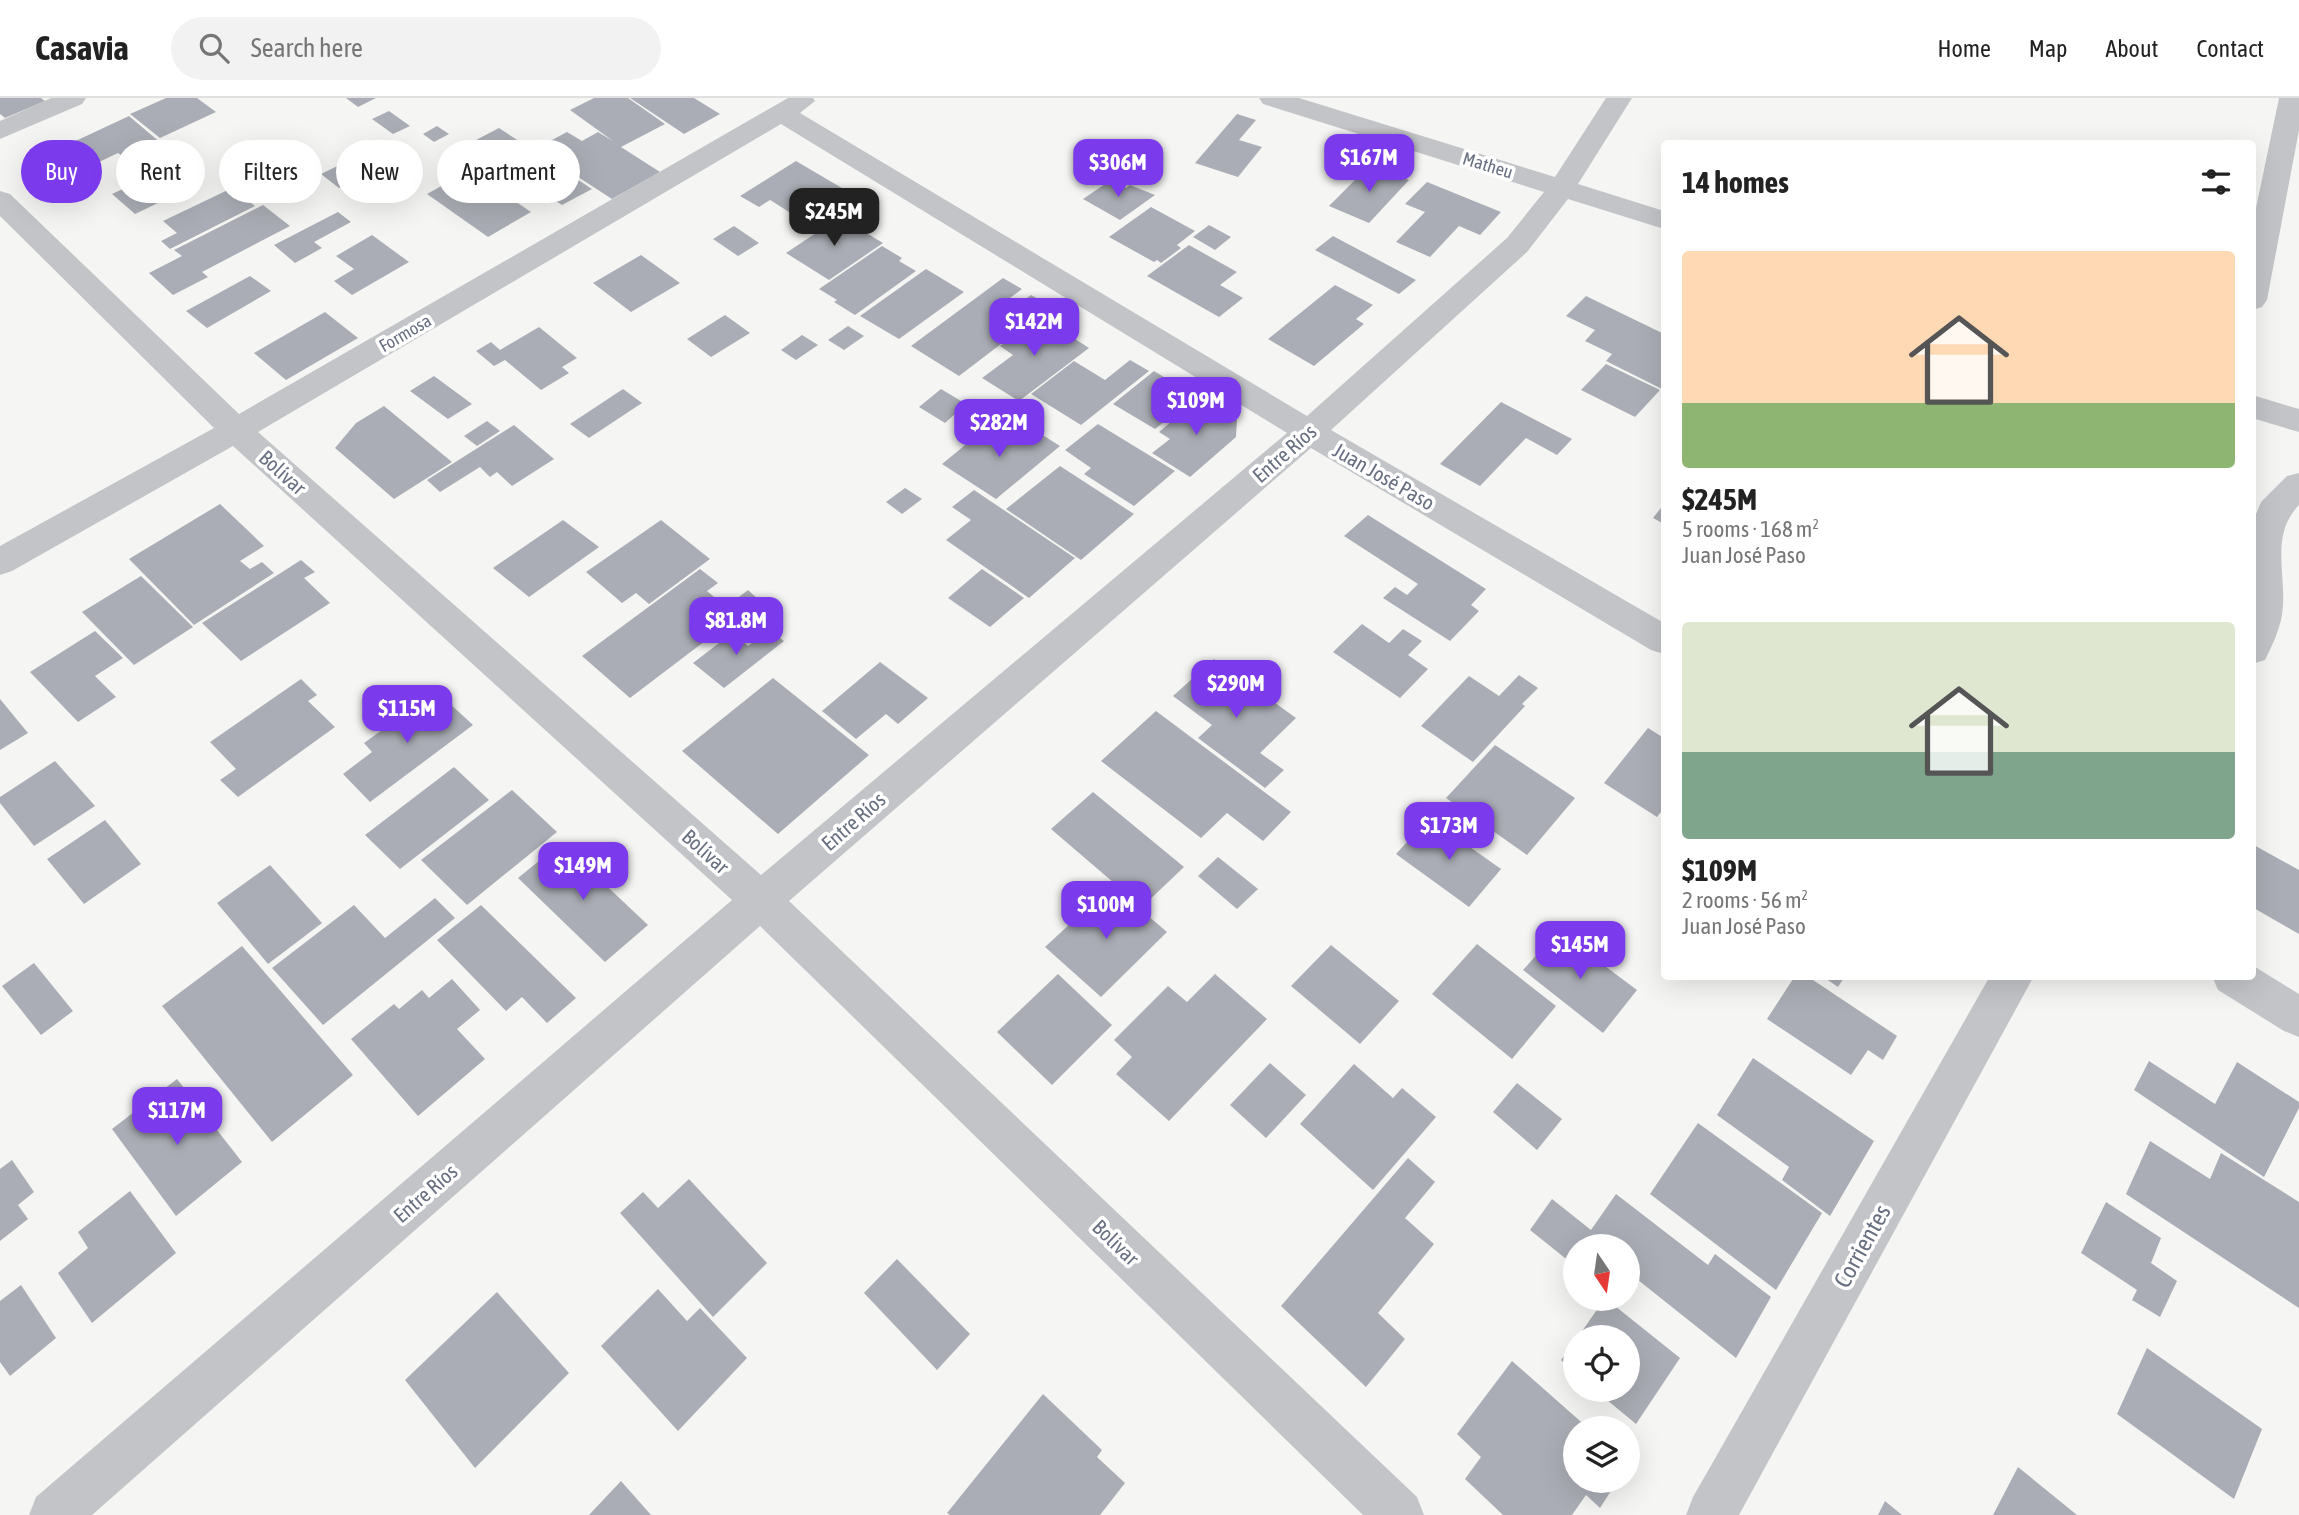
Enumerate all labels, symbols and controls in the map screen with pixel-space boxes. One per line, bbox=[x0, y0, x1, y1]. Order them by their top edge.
search box bbox=[171, 17, 661, 80]
text: Casavia bbox=[35, 29, 129, 67]
icon: search bbox=[195, 29, 233, 67]
text: Search here bbox=[251, 33, 363, 63]
text: Home bbox=[1937, 35, 1991, 62]
text: Map bbox=[2029, 35, 2067, 62]
text: About bbox=[2105, 35, 2158, 62]
text: Contact bbox=[2196, 35, 2264, 62]
pin: $167M bbox=[1320, 134, 1418, 194]
chip: Buy bbox=[21, 140, 102, 203]
chip: Rent bbox=[116, 140, 205, 203]
chip: Filters bbox=[219, 140, 322, 203]
chip: New bbox=[336, 140, 423, 203]
chip: Apartment bbox=[437, 140, 580, 203]
pin: $306M bbox=[1069, 140, 1167, 199]
text: $167M bbox=[1340, 144, 1398, 170]
street label: Matheu bbox=[1460, 147, 1516, 183]
text: $306M bbox=[1089, 149, 1147, 175]
icon: filters bbox=[2197, 163, 2235, 201]
text: 14 homes bbox=[1682, 165, 1789, 199]
pin: $245M bbox=[785, 188, 883, 248]
text: $245M bbox=[805, 198, 863, 224]
icon: home bbox=[1896, 297, 2022, 423]
pin: $142M bbox=[985, 299, 1083, 358]
text: $142M bbox=[1005, 308, 1063, 334]
street label: Formosa bbox=[375, 310, 435, 356]
pin: $109M bbox=[1147, 378, 1245, 437]
text: $109M bbox=[1167, 387, 1225, 413]
pin: $282M bbox=[950, 400, 1048, 459]
text: $282M bbox=[970, 409, 1028, 435]
street label: Entre Ríos bbox=[1247, 419, 1321, 487]
street label: Juan José Paso bbox=[1329, 437, 1439, 515]
street label: Bolívar bbox=[255, 445, 312, 500]
text: $245M bbox=[1682, 482, 1757, 516]
text: 5 rooms · 168 m² bbox=[1682, 516, 1819, 542]
text: Juan José Paso bbox=[1682, 542, 1806, 568]
pin: $81.8M bbox=[679, 598, 793, 657]
text: $81.8M bbox=[705, 607, 767, 633]
pin: $290M bbox=[1187, 660, 1285, 720]
icon: home bbox=[1896, 668, 2022, 794]
text: $290M bbox=[1207, 670, 1265, 696]
pin: $115M bbox=[358, 686, 456, 745]
text: $115M bbox=[378, 695, 436, 721]
street label: Entre Ríos bbox=[816, 787, 890, 855]
pin: $173M bbox=[1400, 802, 1498, 862]
text: $173M bbox=[1420, 812, 1478, 838]
street label: Bolívar bbox=[678, 824, 735, 879]
pin: $149M bbox=[534, 842, 632, 902]
text: $149M bbox=[554, 852, 612, 878]
text: $109M bbox=[1682, 853, 1757, 887]
pin: $100M bbox=[1057, 882, 1155, 941]
text: 2 rooms · 56 m² bbox=[1682, 887, 1808, 913]
text: $100M bbox=[1077, 891, 1135, 917]
text: Juan José Paso bbox=[1682, 913, 1806, 939]
pin: $145M bbox=[1531, 922, 1629, 981]
text: $145M bbox=[1551, 931, 1609, 957]
pin: $117M bbox=[128, 1088, 226, 1147]
text: $117M bbox=[148, 1097, 206, 1123]
street label: Entre Ríos bbox=[388, 1159, 462, 1227]
street label: Corrientes bbox=[1828, 1200, 1896, 1292]
street label: Bolívar bbox=[1088, 1214, 1145, 1270]
north arrow bbox=[1563, 1234, 1640, 1311]
map controls bbox=[1563, 1234, 1640, 1493]
button: locate bbox=[1563, 1325, 1640, 1402]
button: layers bbox=[1563, 1416, 1640, 1493]

